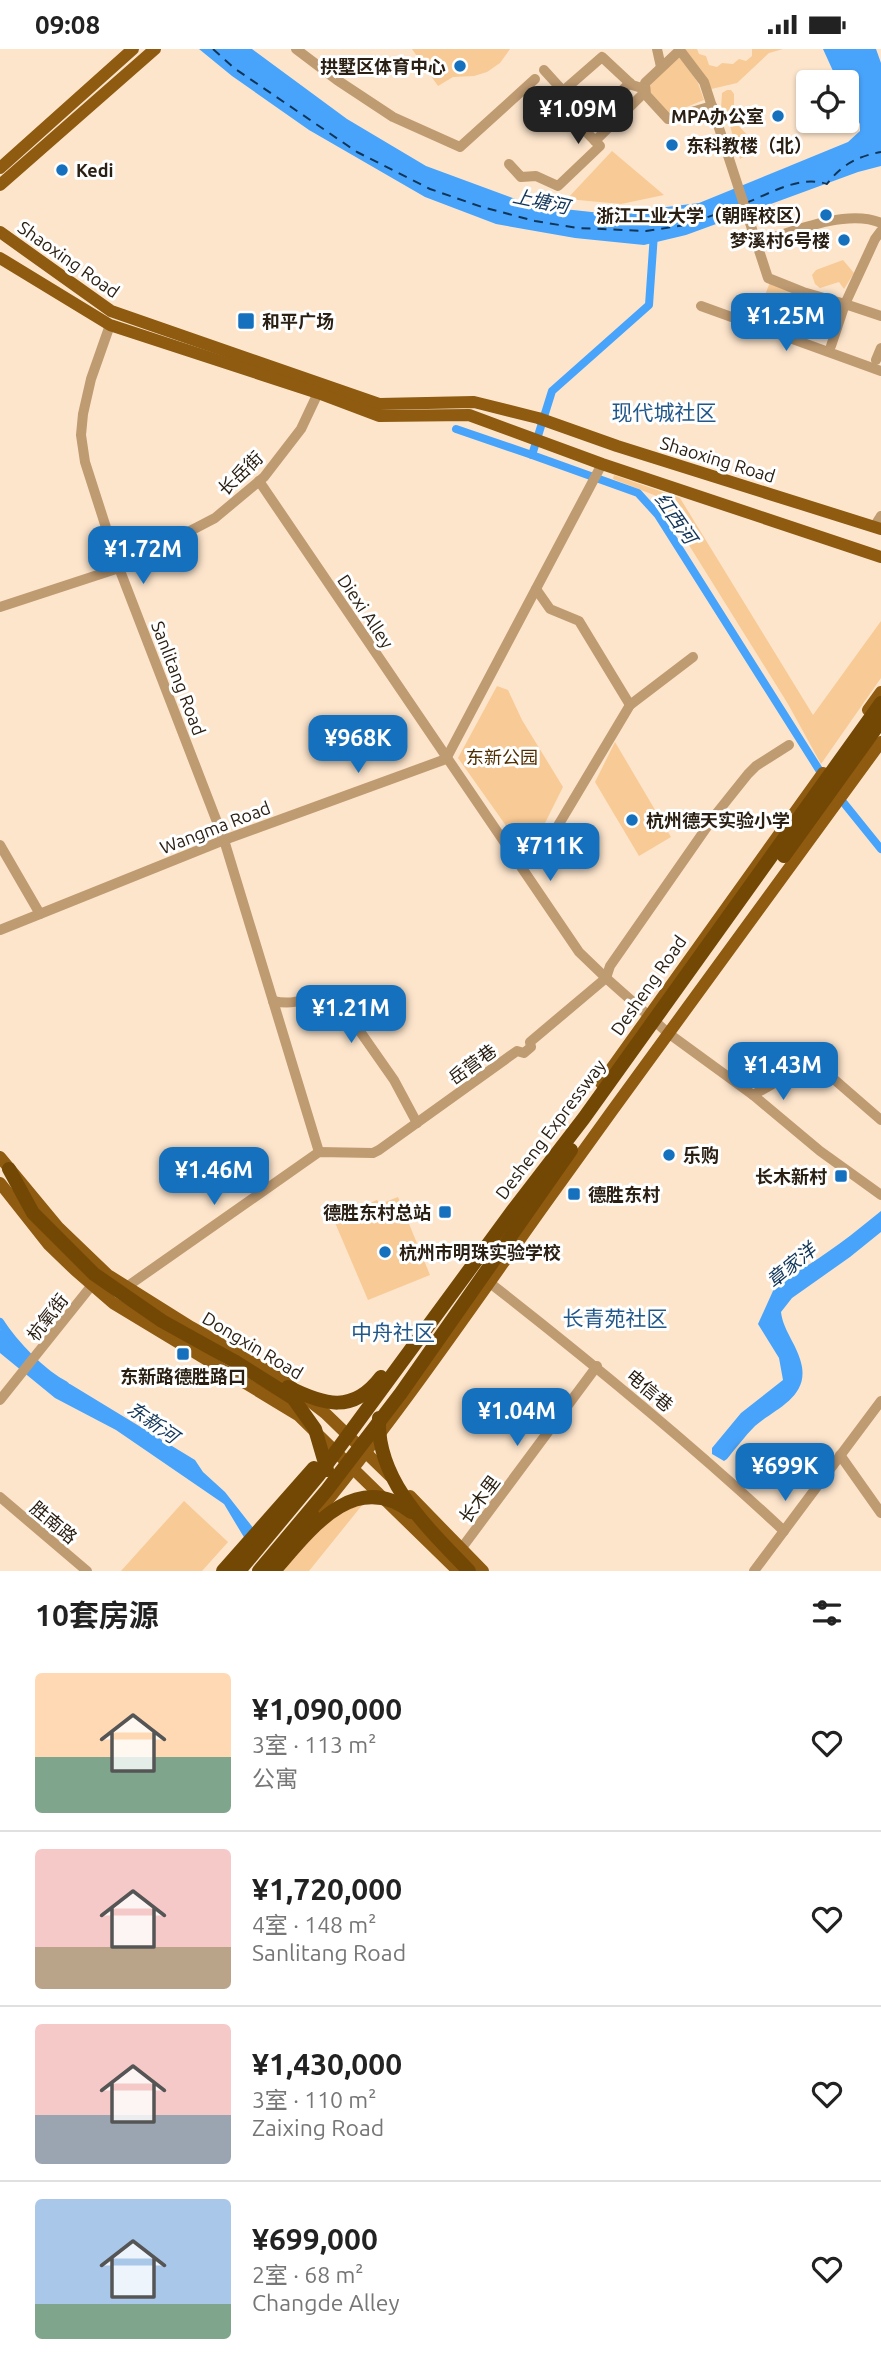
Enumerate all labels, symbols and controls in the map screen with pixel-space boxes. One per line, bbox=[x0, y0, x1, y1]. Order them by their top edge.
text: 09:08 bbox=[35, 10, 100, 39]
place label: 拱墅区体育中心 bbox=[320, 56, 446, 76]
marker: 拱墅区体育中心 bbox=[452, 58, 468, 74]
map controls bbox=[796, 70, 859, 133]
button: locate bbox=[796, 70, 859, 133]
pin: ¥1.09M bbox=[521, 87, 635, 146]
text: ¥1.09M bbox=[539, 96, 617, 121]
place label: MPA办公室 bbox=[671, 106, 764, 126]
marker: MPA办公室 bbox=[770, 108, 786, 124]
place label: 东科教楼（北） bbox=[686, 135, 812, 155]
marker: 东科教楼（北） bbox=[664, 137, 680, 153]
place label: Kedi bbox=[76, 160, 114, 180]
marker: Kedi bbox=[54, 162, 70, 178]
water label: 上塘河 bbox=[511, 184, 575, 219]
place label: 浙江工业大学（朝晖校区） bbox=[596, 205, 812, 225]
marker: 浙江工业大学（朝晖校区） bbox=[818, 207, 834, 223]
street label: Shaoxing Road bbox=[15, 217, 123, 301]
place label: 梦溪村6号楼 bbox=[730, 230, 830, 250]
marker: 梦溪村6号楼 bbox=[836, 232, 852, 248]
pin: ¥1.25M bbox=[729, 293, 843, 353]
text: ¥1.25M bbox=[747, 303, 825, 328]
marker: 和平广场 bbox=[236, 311, 256, 331]
place label: 和平广场 bbox=[262, 311, 334, 331]
district label: 现代城社区 bbox=[612, 400, 717, 424]
street label: Shaoxing Road bbox=[658, 432, 778, 486]
street label: 长岳街 bbox=[214, 447, 266, 499]
water label: 红西河 bbox=[651, 488, 704, 551]
pin: ¥1.72M bbox=[86, 526, 200, 586]
text: ¥1.72M bbox=[104, 536, 182, 561]
street label: Diexi Alley bbox=[334, 570, 398, 652]
street label: Sanlitang Road bbox=[148, 618, 210, 738]
pin: ¥968K bbox=[309, 715, 407, 775]
text: ¥968K bbox=[324, 725, 392, 750]
park label: 东新公园 bbox=[466, 747, 538, 767]
street label: Wangma Road bbox=[157, 797, 273, 857]
place label: 杭州德天实验小学 bbox=[646, 810, 790, 830]
marker: 杭州德天实验小学 bbox=[624, 812, 640, 828]
pin: ¥711K bbox=[501, 823, 599, 883]
text: ¥711K bbox=[516, 833, 584, 858]
street label: Desheng Road bbox=[606, 931, 690, 1039]
pin: ¥1.21M bbox=[294, 985, 408, 1045]
text: ¥1.21M bbox=[312, 995, 390, 1020]
street label: 岳营巷 bbox=[444, 1040, 500, 1088]
pin: ¥1.43M bbox=[726, 1042, 840, 1102]
text: ¥1.43M bbox=[744, 1052, 822, 1077]
street label: Desheng Expressway bbox=[491, 1055, 609, 1203]
place label: 乐购 bbox=[683, 1145, 719, 1165]
pin: ¥1.46M bbox=[157, 1147, 271, 1207]
marker: 乐购 bbox=[661, 1147, 677, 1163]
text: ¥1.46M bbox=[175, 1157, 253, 1182]
place label: 长木新村 bbox=[755, 1166, 827, 1186]
marker: 长木新村 bbox=[833, 1168, 849, 1184]
place label: 德胜东村 bbox=[588, 1184, 660, 1204]
marker: 德胜东村 bbox=[566, 1186, 582, 1202]
place label: 德胜东村总站 bbox=[323, 1202, 431, 1222]
marker: 德胜东村总站 bbox=[437, 1204, 453, 1220]
water label: 章家洋 bbox=[762, 1237, 822, 1291]
place label: 杭州市明珠实验学校 bbox=[399, 1242, 561, 1262]
marker: 杭州市明珠实验学校 bbox=[377, 1244, 393, 1260]
street label: 杭氧街 bbox=[22, 1290, 72, 1344]
district label: 长青苑社区 bbox=[563, 1306, 668, 1330]
street label: Dongxin Road bbox=[199, 1307, 307, 1383]
district label: 中舟社区 bbox=[351, 1320, 435, 1344]
marker: 东新路德胜路口 bbox=[175, 1346, 191, 1362]
street label: 电信巷 bbox=[623, 1365, 677, 1415]
place label: 东新路德胜路口 bbox=[120, 1366, 246, 1386]
pin: ¥1.04M bbox=[460, 1389, 574, 1448]
water label: 东新河 bbox=[123, 1397, 186, 1450]
text: ¥1.04M bbox=[478, 1398, 556, 1423]
pin: ¥699K bbox=[736, 1443, 834, 1503]
text: ¥699K bbox=[751, 1453, 819, 1478]
street label: 长木里 bbox=[455, 1471, 503, 1527]
street label: 胜南路 bbox=[27, 1497, 81, 1547]
icon: filters bbox=[808, 1594, 846, 1632]
text: 10套房源 bbox=[35, 1598, 159, 1632]
text: ¥1,090,000 bbox=[252, 1692, 402, 1726]
icon: home bbox=[91, 1701, 175, 1785]
icon: heart bbox=[808, 1724, 846, 1762]
text: 3室 · 113 m² bbox=[252, 1732, 376, 1757]
text: 公寓 bbox=[252, 1766, 298, 1791]
text: ¥1,720,000 bbox=[252, 1872, 402, 1906]
icon: home bbox=[91, 1877, 175, 1961]
icon: heart bbox=[808, 1900, 846, 1938]
text: 4室 · 148 m² bbox=[252, 1912, 376, 1937]
text: Sanlitang Road bbox=[252, 1940, 406, 1965]
text: ¥1,430,000 bbox=[252, 2047, 402, 2081]
icon: home bbox=[91, 2052, 175, 2136]
icon: heart bbox=[808, 2075, 846, 2113]
text: 3室 · 110 m² bbox=[252, 2087, 376, 2112]
text: Zaixing Road bbox=[252, 2115, 384, 2140]
text: ¥699,000 bbox=[252, 2222, 378, 2256]
icon: home bbox=[91, 2227, 175, 2311]
icon: heart bbox=[808, 2250, 846, 2288]
text: 2室 · 68 m² bbox=[252, 2262, 363, 2287]
text: Changde Alley bbox=[252, 2290, 400, 2315]

